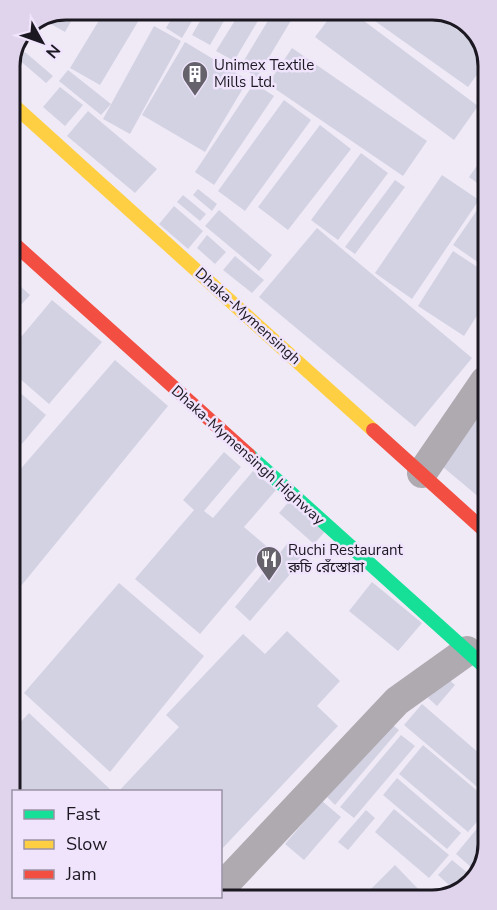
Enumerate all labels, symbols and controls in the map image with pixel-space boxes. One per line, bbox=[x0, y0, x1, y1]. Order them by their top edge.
north arrow bbox=[12, 12, 72, 72]
text: N bbox=[40, 39, 65, 63]
place label: Unimex Textile Mills Ltd. bbox=[214, 55, 314, 92]
building icon: Unimex Textile Mills Ltd. bbox=[180, 59, 210, 97]
street label: Dhaka-Mymensingh bbox=[191, 263, 305, 369]
street label: Dhaka-Mymensingh Highway bbox=[167, 381, 329, 529]
place label: Ruchi Restaurant রুচি রেঁস্তোরা bbox=[287, 540, 404, 577]
restaurant icon: Ruchi Restaurant রুচি রেঁস্তোরা bbox=[254, 544, 284, 582]
legend bbox=[12, 790, 222, 898]
text: Fast bbox=[66, 802, 101, 826]
text: Slow bbox=[66, 832, 107, 856]
text: Jam bbox=[65, 862, 97, 886]

